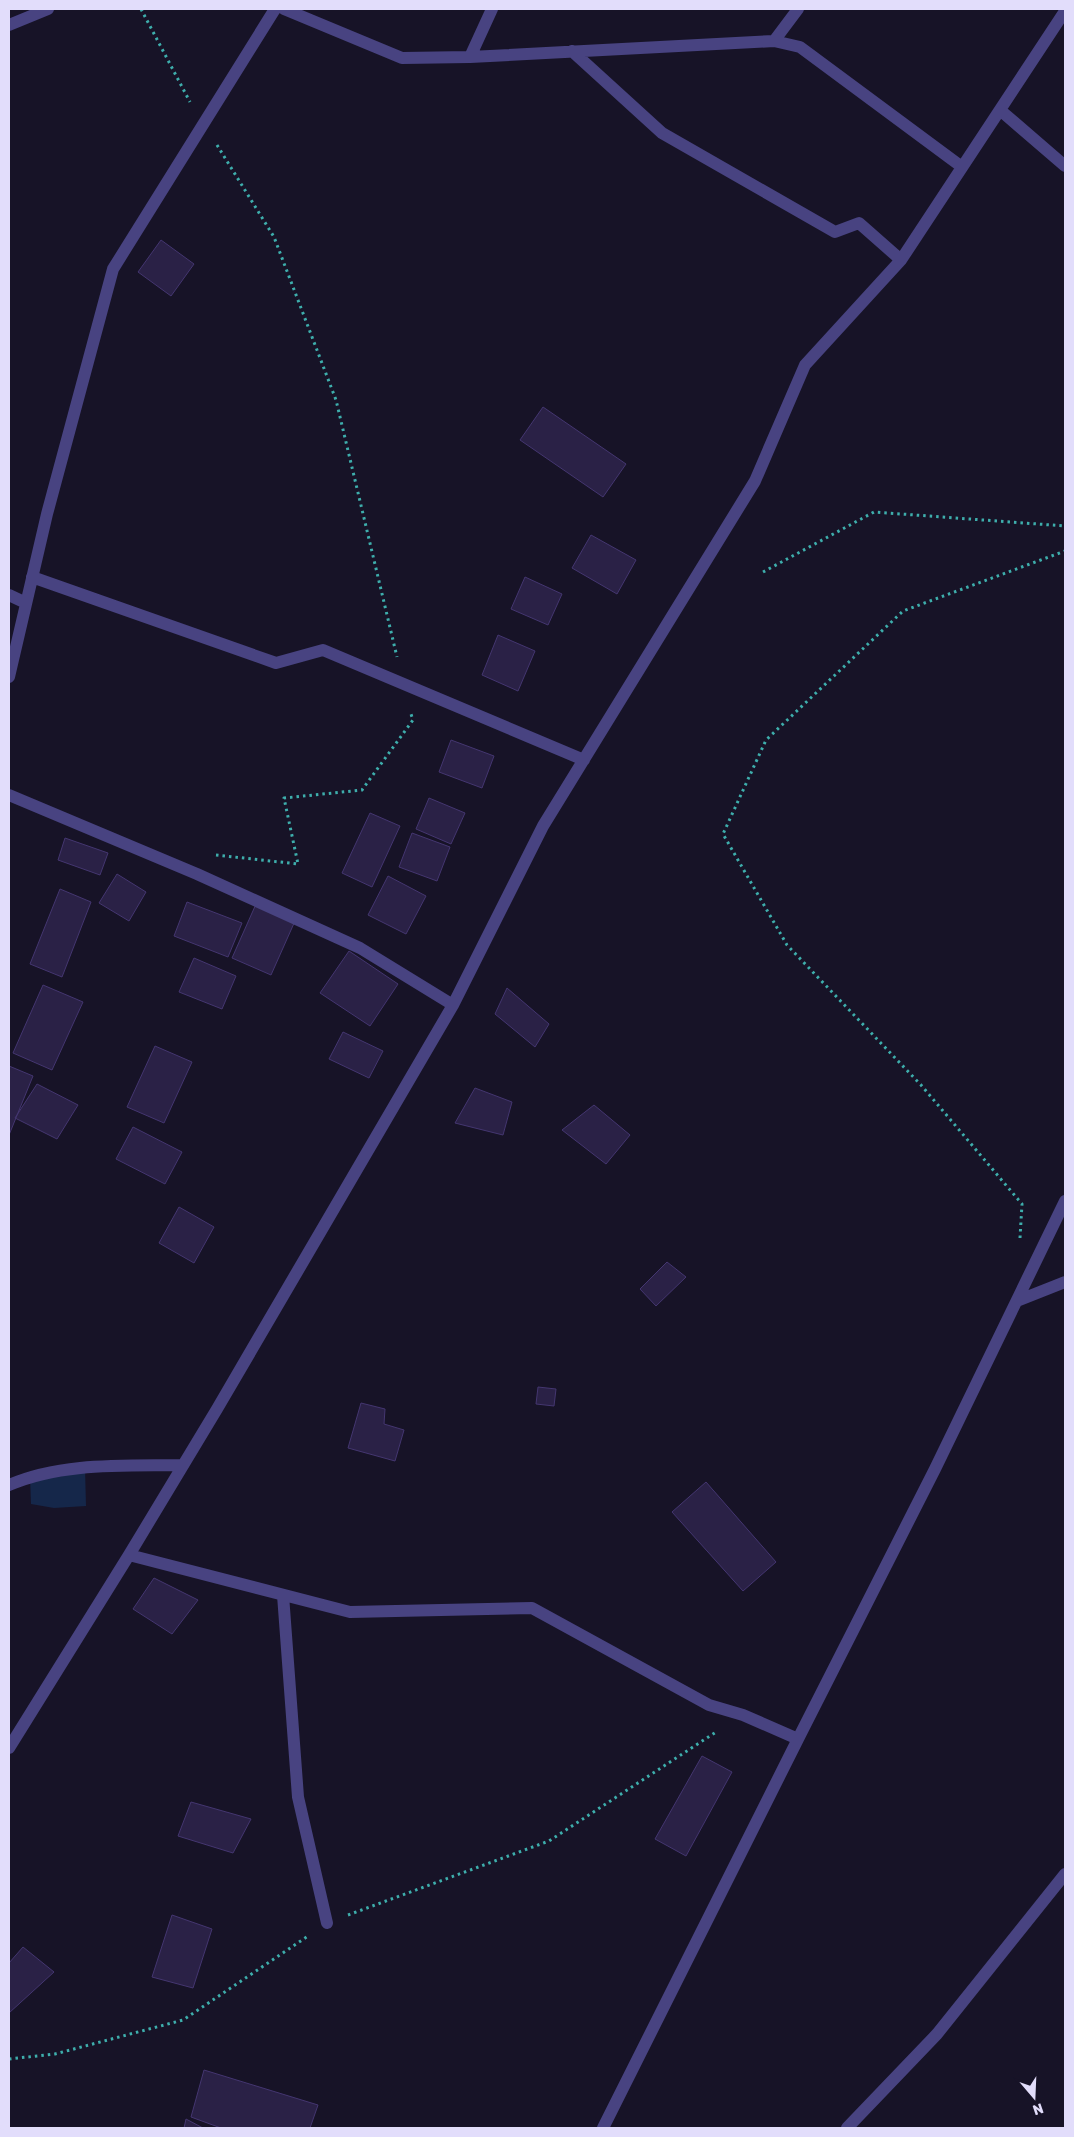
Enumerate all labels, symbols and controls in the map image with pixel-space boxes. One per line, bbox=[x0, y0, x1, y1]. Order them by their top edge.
north arrow bbox=[1009, 2072, 1059, 2122]
text: N bbox=[1031, 2099, 1046, 2118]

